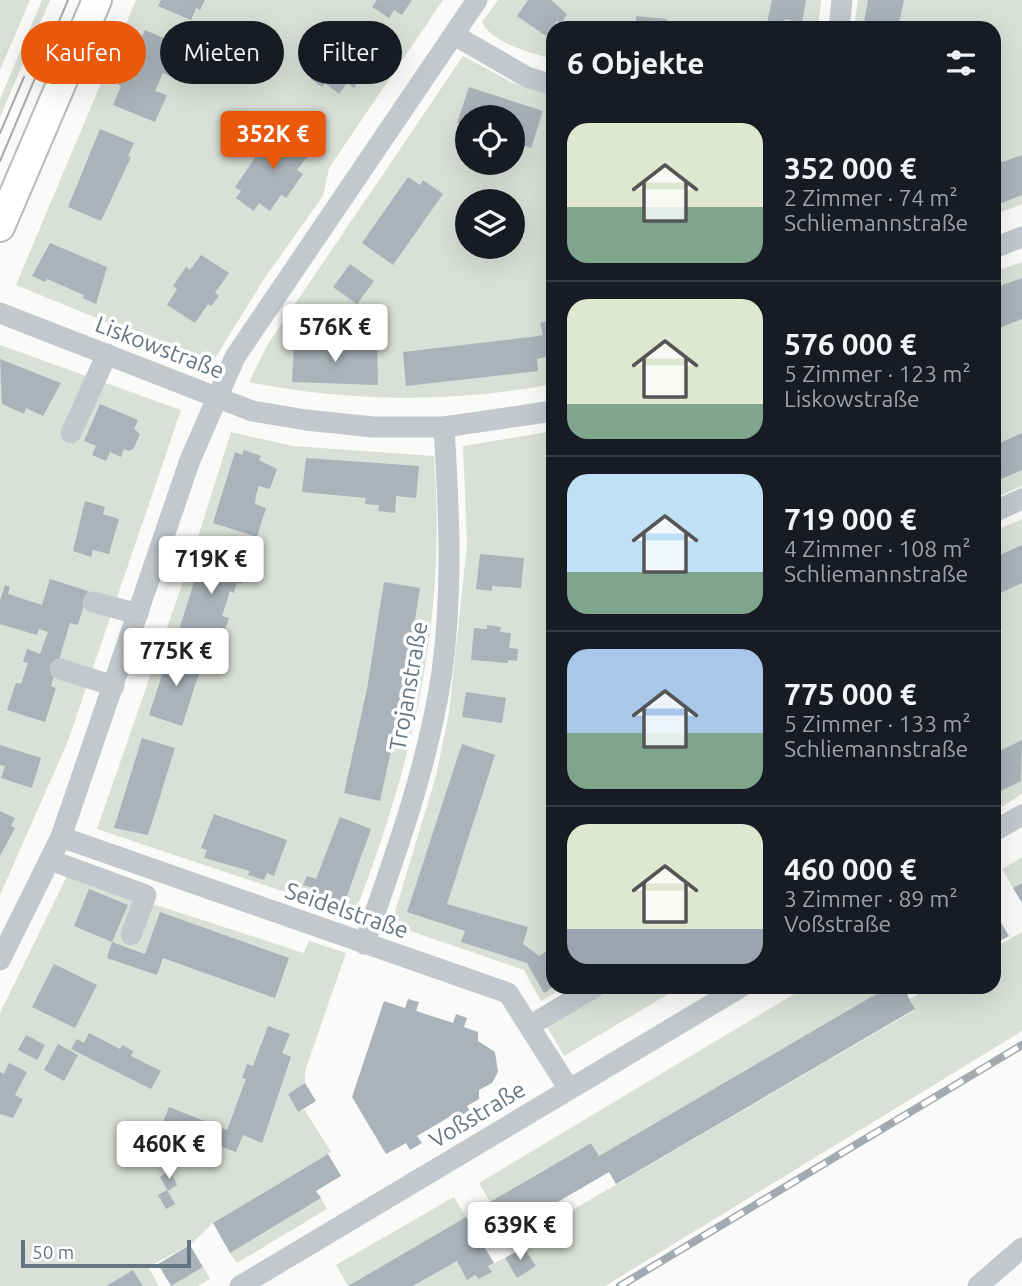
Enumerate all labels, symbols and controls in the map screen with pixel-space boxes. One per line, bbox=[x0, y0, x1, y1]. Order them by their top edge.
chip: Kaufen bbox=[21, 21, 146, 84]
chip: Mieten bbox=[160, 21, 284, 84]
chip: Filter bbox=[298, 21, 402, 84]
icon: filters bbox=[942, 44, 980, 82]
text: 6 Objekte bbox=[567, 46, 705, 80]
map controls bbox=[455, 105, 525, 259]
button: locate bbox=[455, 105, 525, 175]
pin: 352K € bbox=[216, 111, 330, 171]
text: 352K € bbox=[237, 121, 309, 146]
icon: home bbox=[623, 151, 707, 235]
text: 352 000 € bbox=[784, 151, 917, 185]
text: 2 Zimmer · 74 m² bbox=[784, 185, 958, 210]
button: layers bbox=[455, 189, 525, 259]
text: Schliemannstraße bbox=[784, 210, 968, 235]
pin: 576K € bbox=[278, 304, 392, 364]
street label: Liskowstraße bbox=[92, 311, 228, 383]
text: 576K € bbox=[299, 314, 371, 339]
icon: home bbox=[623, 327, 707, 411]
text: 576 000 € bbox=[784, 327, 917, 361]
text: 5 Zimmer · 123 m² bbox=[784, 361, 971, 386]
text: Liskowstraße bbox=[784, 386, 920, 411]
icon: home bbox=[623, 502, 707, 586]
text: 719 000 € bbox=[784, 502, 917, 536]
pin: 719K € bbox=[154, 536, 268, 596]
text: 4 Zimmer · 108 m² bbox=[784, 536, 971, 561]
text: 719K € bbox=[175, 546, 247, 571]
text: Schliemannstraße bbox=[784, 561, 968, 586]
street label: Trojanstraße bbox=[384, 619, 432, 753]
pin: 775K € bbox=[119, 628, 233, 688]
text: 775K € bbox=[140, 638, 212, 663]
icon: home bbox=[623, 677, 707, 761]
text: 775 000 € bbox=[784, 677, 917, 711]
text: 5 Zimmer · 133 m² bbox=[784, 711, 971, 736]
text: Schliemannstraße bbox=[784, 736, 968, 761]
icon: home bbox=[623, 852, 707, 936]
text: 460 000 € bbox=[784, 852, 917, 886]
street label: Seidelstraße bbox=[282, 877, 412, 943]
text: 3 Zimmer · 89 m² bbox=[784, 886, 958, 911]
text: Voßstraße bbox=[784, 911, 891, 936]
street label: Voßstraße bbox=[425, 1076, 529, 1152]
pin: 460K € bbox=[112, 1122, 226, 1181]
text: 460K € bbox=[133, 1131, 205, 1156]
pin: 639K € bbox=[463, 1202, 577, 1262]
text: 639K € bbox=[484, 1212, 556, 1237]
scale bar bbox=[21, 1237, 191, 1269]
text: 50 m bbox=[32, 1241, 74, 1263]

